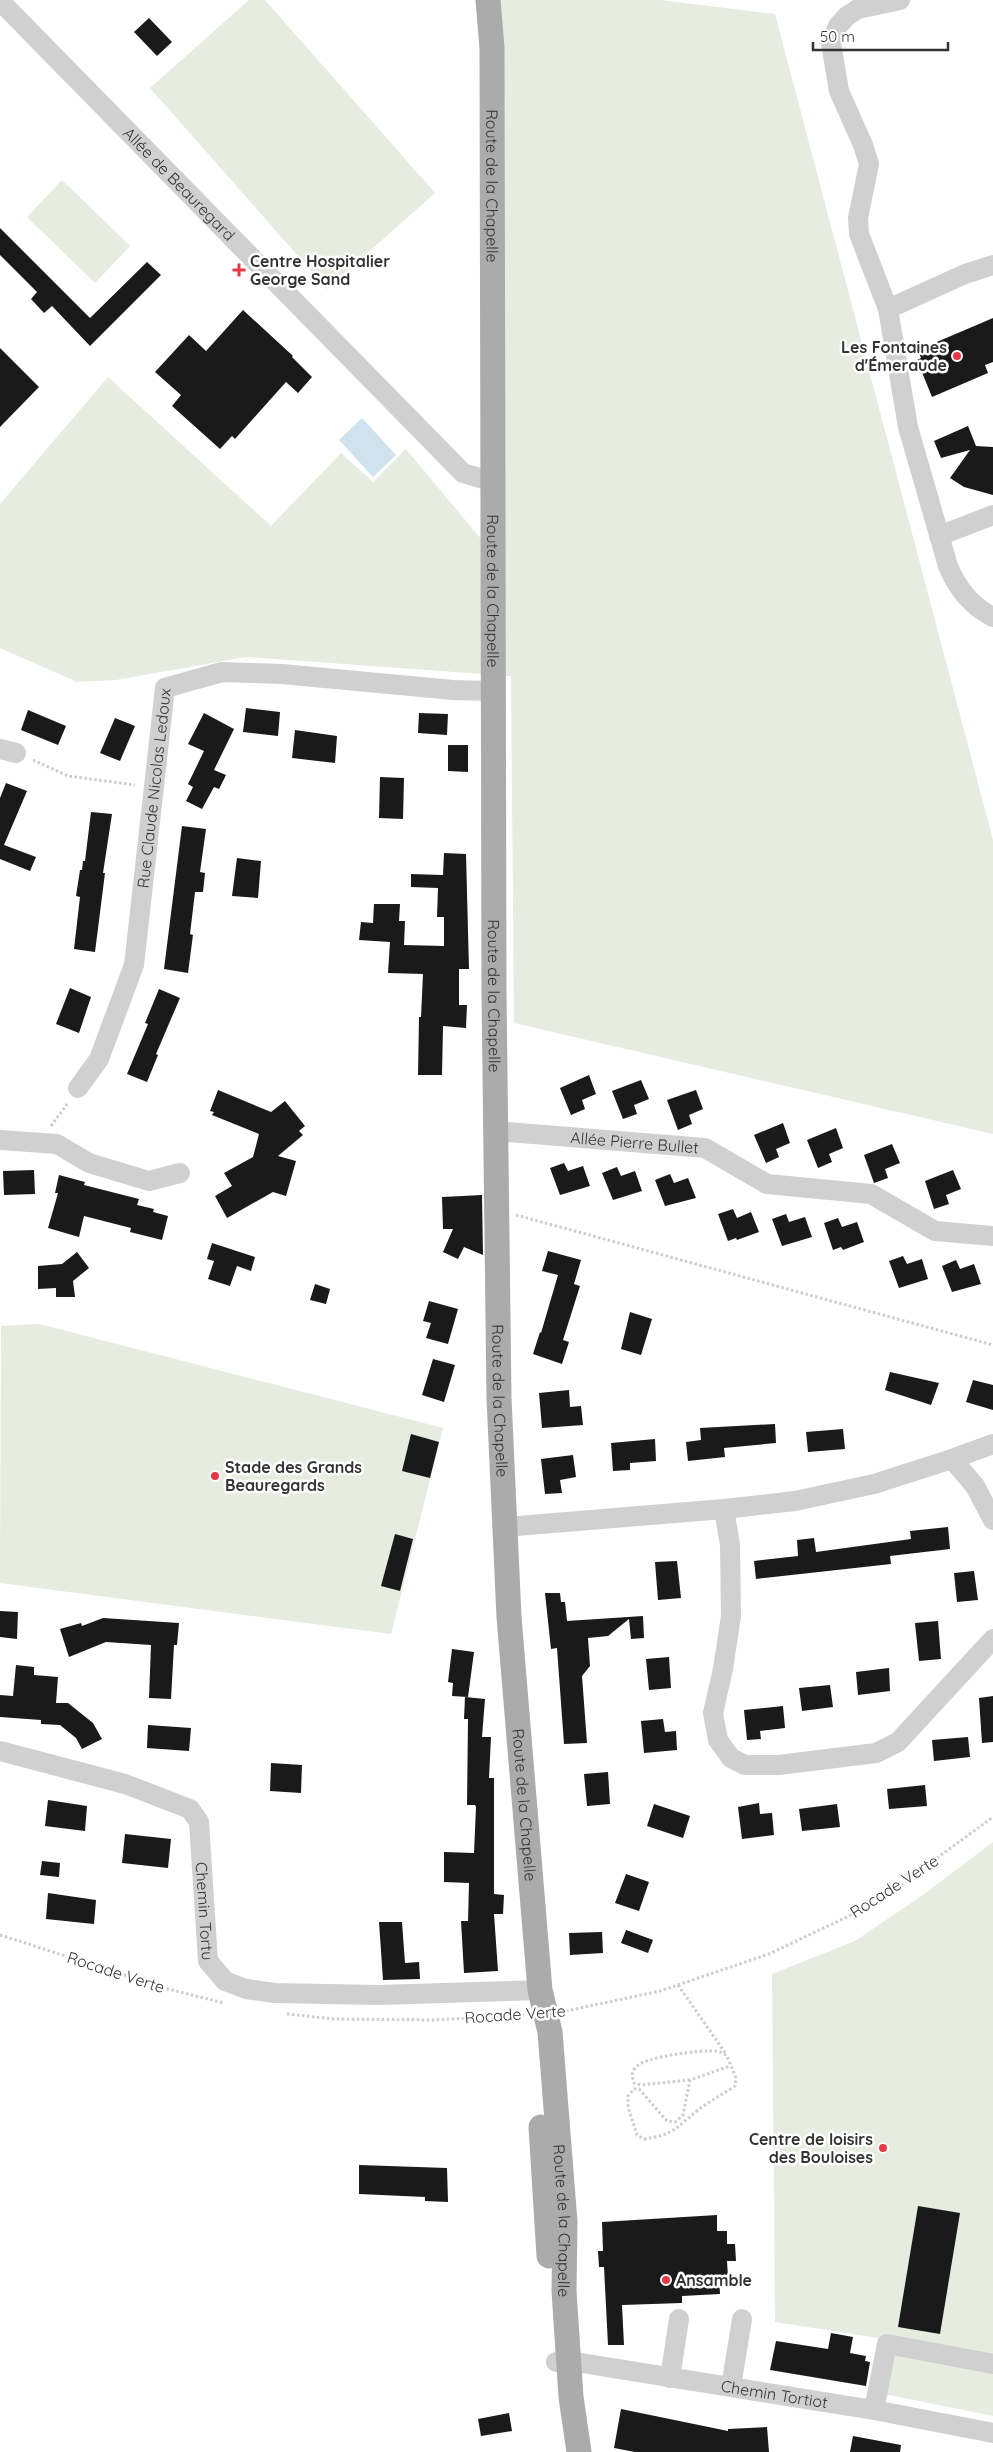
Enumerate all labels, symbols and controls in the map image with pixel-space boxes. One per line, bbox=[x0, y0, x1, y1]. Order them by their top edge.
scale bar bbox=[813, 20, 948, 52]
text: 50 m bbox=[820, 27, 855, 46]
street label: Route de la Chapelle bbox=[482, 109, 502, 263]
street label: Allée de Beauregard bbox=[119, 123, 239, 245]
place label: Centre Hospitalier George Sand bbox=[250, 251, 390, 289]
marker: Centre Hospitalier George Sand bbox=[232, 263, 246, 277]
place label: Les Fontaines d'Émeraude bbox=[841, 337, 947, 375]
marker: Les Fontaines d'Émeraude bbox=[951, 350, 963, 362]
street label: Route de la Chapelle bbox=[483, 514, 503, 668]
street label: Rue Claude Nicolas Ledoux bbox=[133, 687, 175, 889]
street label: Route de la Chapelle bbox=[484, 919, 505, 1073]
street label: Allée Pierre Bullet bbox=[570, 1127, 699, 1157]
street label: Route de la Chapelle bbox=[488, 1324, 513, 1478]
place label: Stade des Grands Beauregards bbox=[225, 1457, 362, 1495]
marker: Stade des Grands Beauregards bbox=[209, 1470, 221, 1482]
street label: Route de la Chapelle bbox=[508, 1728, 541, 1882]
street label: Rocade Verte bbox=[846, 1850, 942, 1922]
street label: Chemin Tortu bbox=[192, 1861, 218, 1961]
street label: Rocade Verte bbox=[65, 1947, 167, 1997]
street label: Rocade Verte bbox=[464, 2000, 566, 2028]
place label: Centre de loisirs des Bouloises bbox=[749, 2129, 873, 2167]
marker: Centre de loisirs des Bouloises bbox=[877, 2142, 889, 2154]
street label: Route de la Chapelle bbox=[549, 2143, 575, 2298]
place label: Ansamble bbox=[676, 2270, 752, 2290]
marker: Ansamble bbox=[660, 2274, 672, 2286]
street label: Chemin Tortiot bbox=[720, 2376, 829, 2412]

